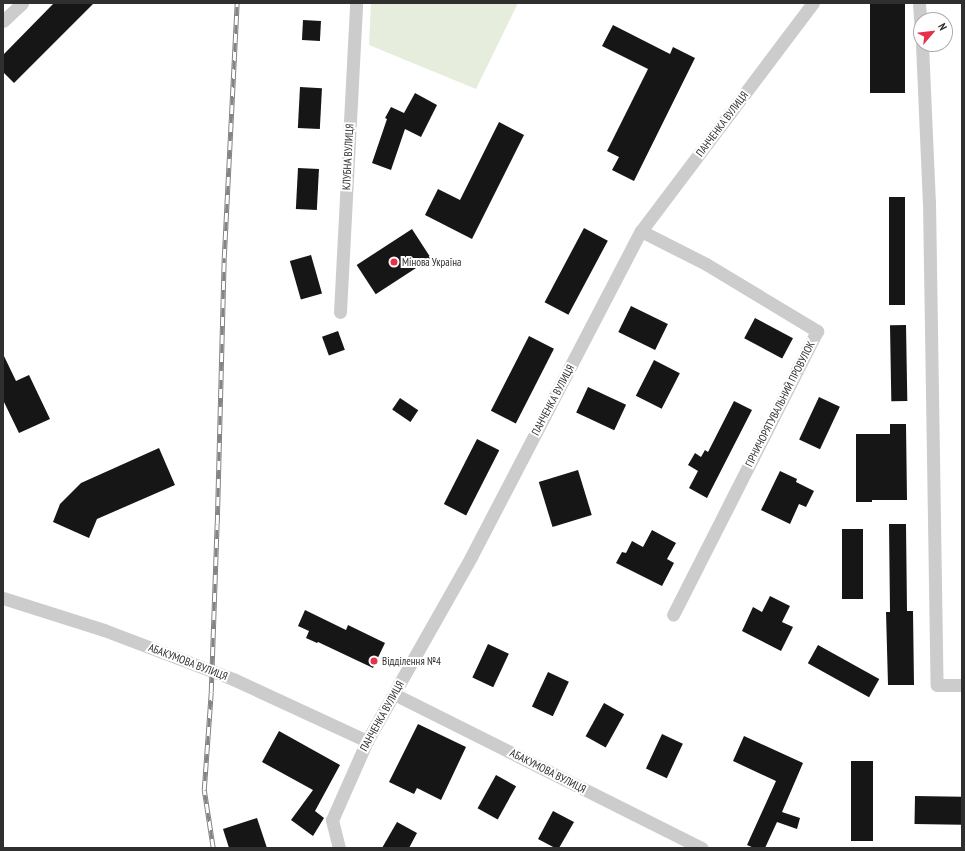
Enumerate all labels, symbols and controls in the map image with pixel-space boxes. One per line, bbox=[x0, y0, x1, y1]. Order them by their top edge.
north arrow bbox=[913, 12, 953, 52]
text: N bbox=[935, 21, 950, 33]
street label: ПАНЧЕНКА ВУЛИЦЯ bbox=[693, 89, 751, 159]
street label: КЛУБНА ВУЛИЦЯ bbox=[340, 123, 356, 191]
place label: Мінова Україна bbox=[402, 255, 462, 269]
marker: Мінова Україна bbox=[389, 257, 399, 267]
street label: ГІРНИЧОРЯТУВАЛЬНИЙ ПРОВУЛОК bbox=[743, 339, 817, 469]
street label: ПАНЧЕНКА ВУЛИЦЯ bbox=[529, 362, 577, 438]
street label: АБАКУМОВА ВУЛИЦЯ bbox=[146, 641, 230, 683]
place label: Відділення №4 bbox=[382, 654, 441, 668]
marker: Відділення №4 bbox=[369, 656, 379, 666]
street label: ПАНЧЕНКА ВУЛИЦЯ bbox=[357, 678, 407, 754]
street label: АБАКУМОВА ВУЛИЦЯ bbox=[508, 746, 588, 796]

